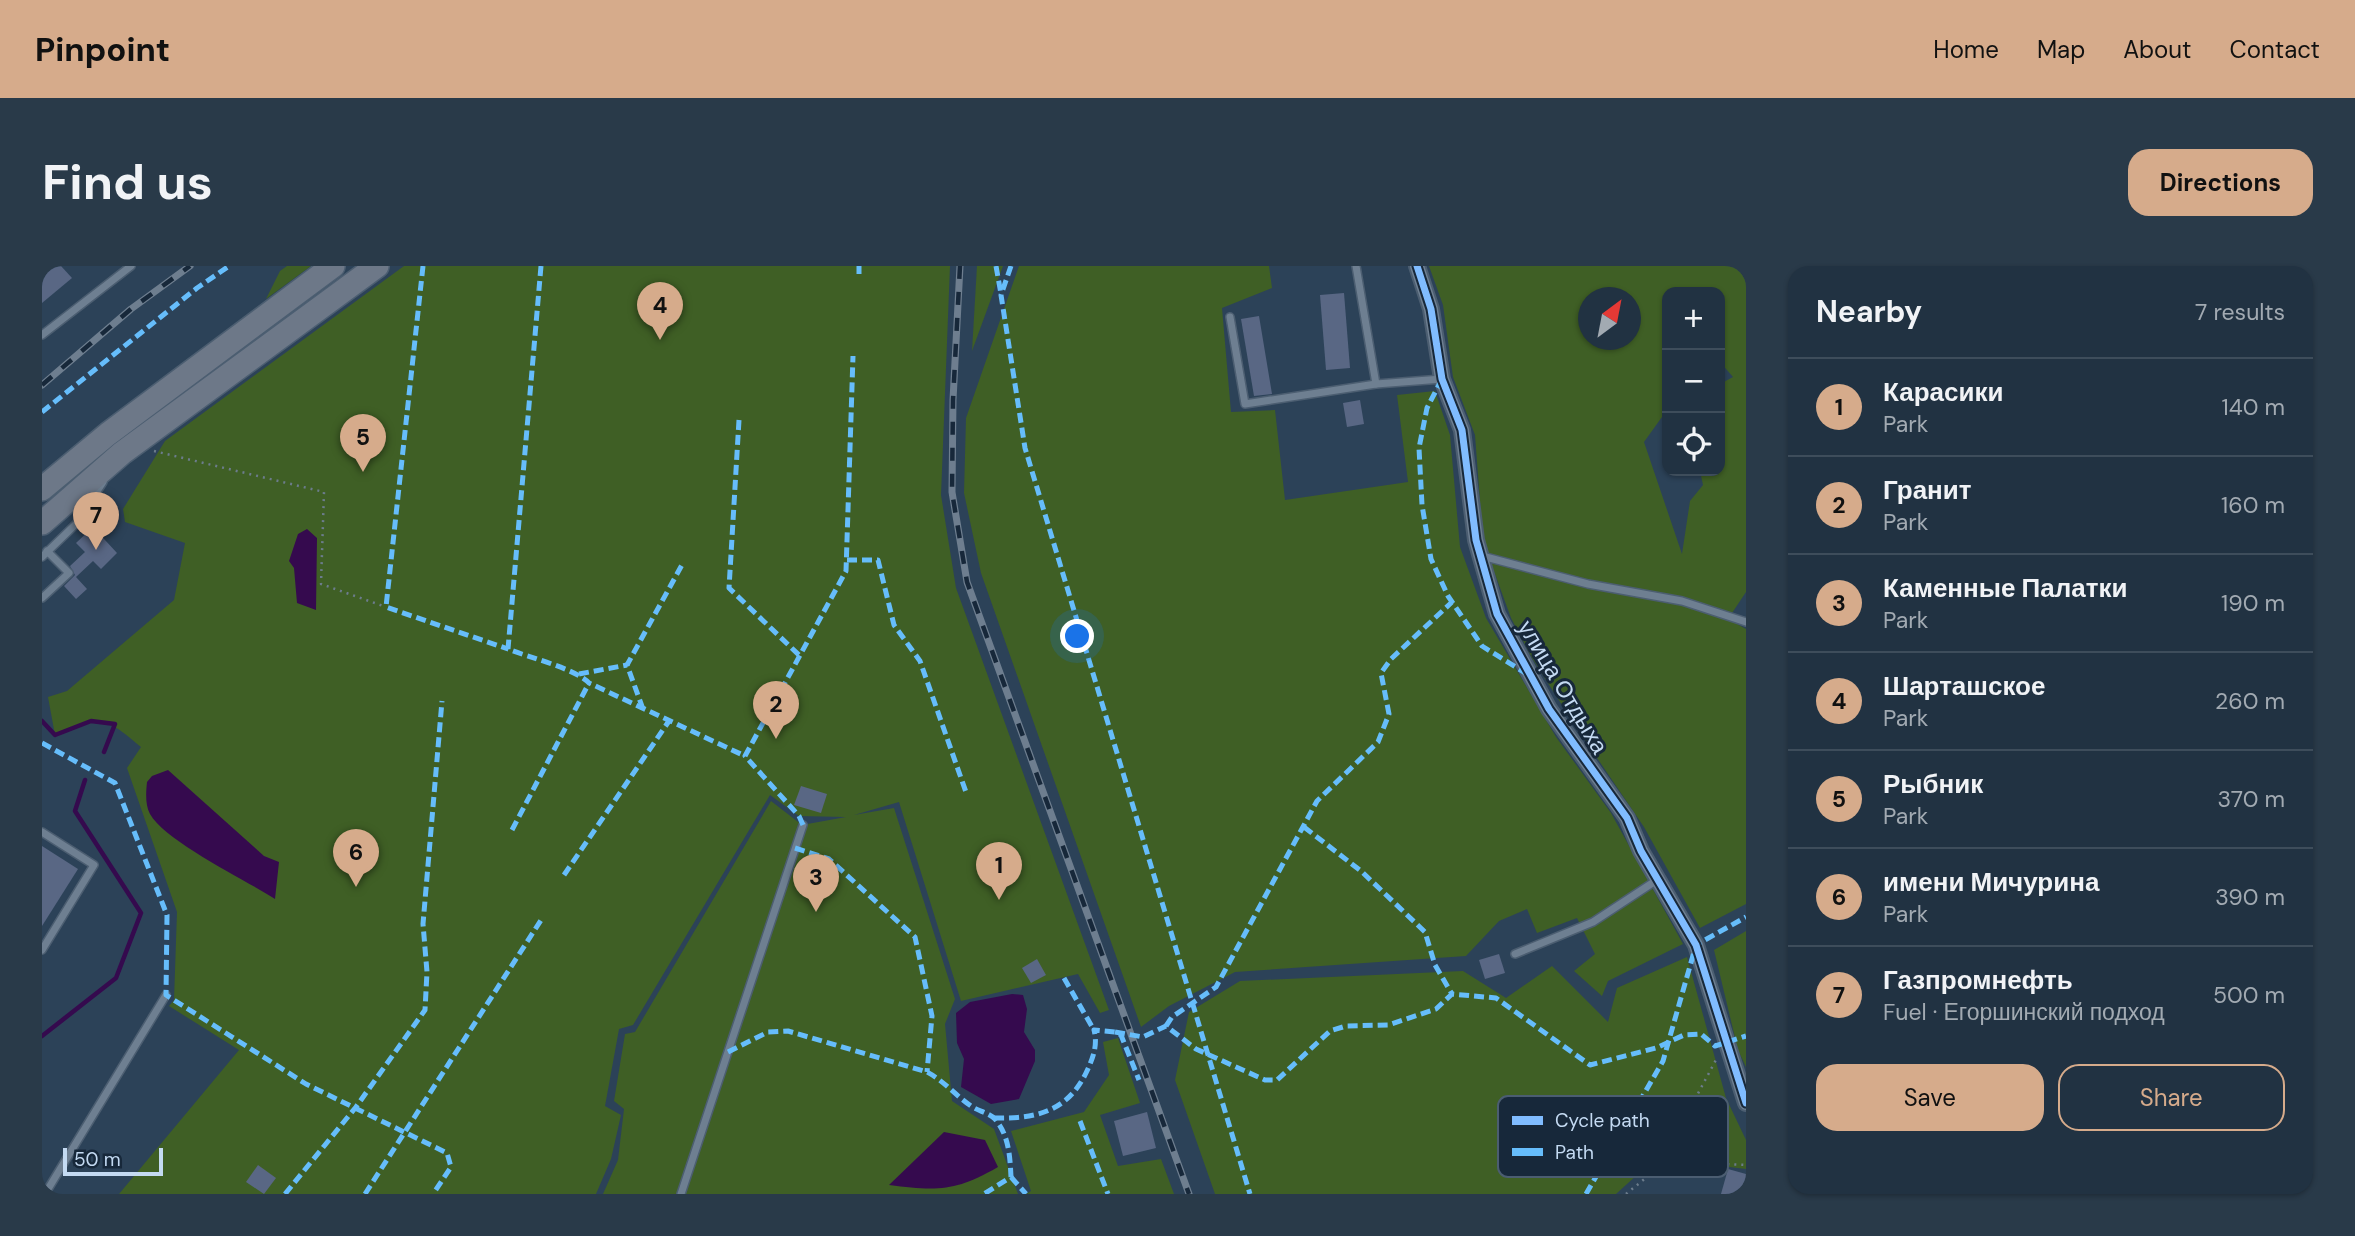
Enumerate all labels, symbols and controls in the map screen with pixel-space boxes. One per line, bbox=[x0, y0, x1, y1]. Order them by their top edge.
text: Pinpoint bbox=[35, 28, 170, 71]
text: Home bbox=[1933, 34, 1999, 65]
text: Map bbox=[2037, 34, 2085, 65]
text: About bbox=[2123, 34, 2192, 65]
text: Contact bbox=[2230, 34, 2320, 65]
button: Directions bbox=[2128, 149, 2313, 216]
text: Find us bbox=[42, 150, 213, 214]
pin: 4 bbox=[637, 282, 683, 340]
north arrow bbox=[1578, 287, 1641, 350]
map controls bbox=[1662, 287, 1725, 476]
button: + bbox=[1662, 287, 1725, 350]
text: Nearby bbox=[1816, 292, 1922, 331]
text: 7 results bbox=[2195, 297, 2285, 327]
button: − bbox=[1662, 350, 1725, 413]
text: Карасики bbox=[1883, 375, 2003, 409]
text: 1 bbox=[1835, 392, 1843, 422]
text: 140 m bbox=[2222, 392, 2285, 422]
text: Park bbox=[1883, 409, 1928, 439]
button: locate bbox=[1662, 413, 1725, 476]
pin: 5 bbox=[340, 414, 386, 472]
text: Гранит bbox=[1883, 473, 1972, 507]
text: 2 bbox=[1832, 490, 1846, 520]
text: 160 m bbox=[2221, 490, 2285, 520]
pin: 7 bbox=[73, 492, 119, 550]
text: Park bbox=[1883, 507, 1928, 537]
text: Каменные Палатки bbox=[1883, 571, 2127, 605]
text: 3 bbox=[1832, 588, 1846, 618]
text: 190 m bbox=[2221, 588, 2285, 618]
text: Park bbox=[1883, 605, 1928, 635]
street label: улица Отдыха bbox=[1511, 615, 1615, 760]
your location bbox=[1060, 619, 1094, 653]
text: Шарташское bbox=[1883, 669, 2045, 703]
pin: 2 bbox=[753, 681, 799, 739]
text: 4 bbox=[1832, 686, 1846, 716]
text: 260 m bbox=[2215, 686, 2285, 716]
text: Park bbox=[1883, 703, 1928, 733]
text: Рыбник bbox=[1883, 767, 1983, 801]
text: 5 bbox=[1832, 784, 1846, 814]
text: 370 m bbox=[2217, 784, 2285, 814]
text: Park bbox=[1883, 801, 1928, 831]
pin: 6 bbox=[333, 829, 379, 887]
pin: 1 bbox=[976, 842, 1022, 900]
pin: 3 bbox=[793, 854, 839, 912]
text: имени Мичурина bbox=[1883, 865, 2099, 899]
text: 6 bbox=[1832, 882, 1846, 912]
text: 390 m bbox=[2215, 882, 2285, 912]
text: Park bbox=[1883, 899, 1928, 929]
text: Газпромнефть bbox=[1883, 963, 2073, 997]
text: 7 bbox=[1833, 980, 1845, 1010]
text: 500 m bbox=[2213, 980, 2285, 1010]
text: Fuel · Егоршинский подход bbox=[1883, 997, 2165, 1027]
button: Save bbox=[1816, 1064, 2044, 1131]
button: Share bbox=[2058, 1064, 2285, 1131]
legend bbox=[1498, 1096, 1728, 1177]
text: Cycle path bbox=[1555, 1108, 1650, 1133]
text: Path bbox=[1555, 1140, 1594, 1165]
scale bar bbox=[63, 1145, 163, 1177]
text: 50 m bbox=[74, 1147, 121, 1172]

